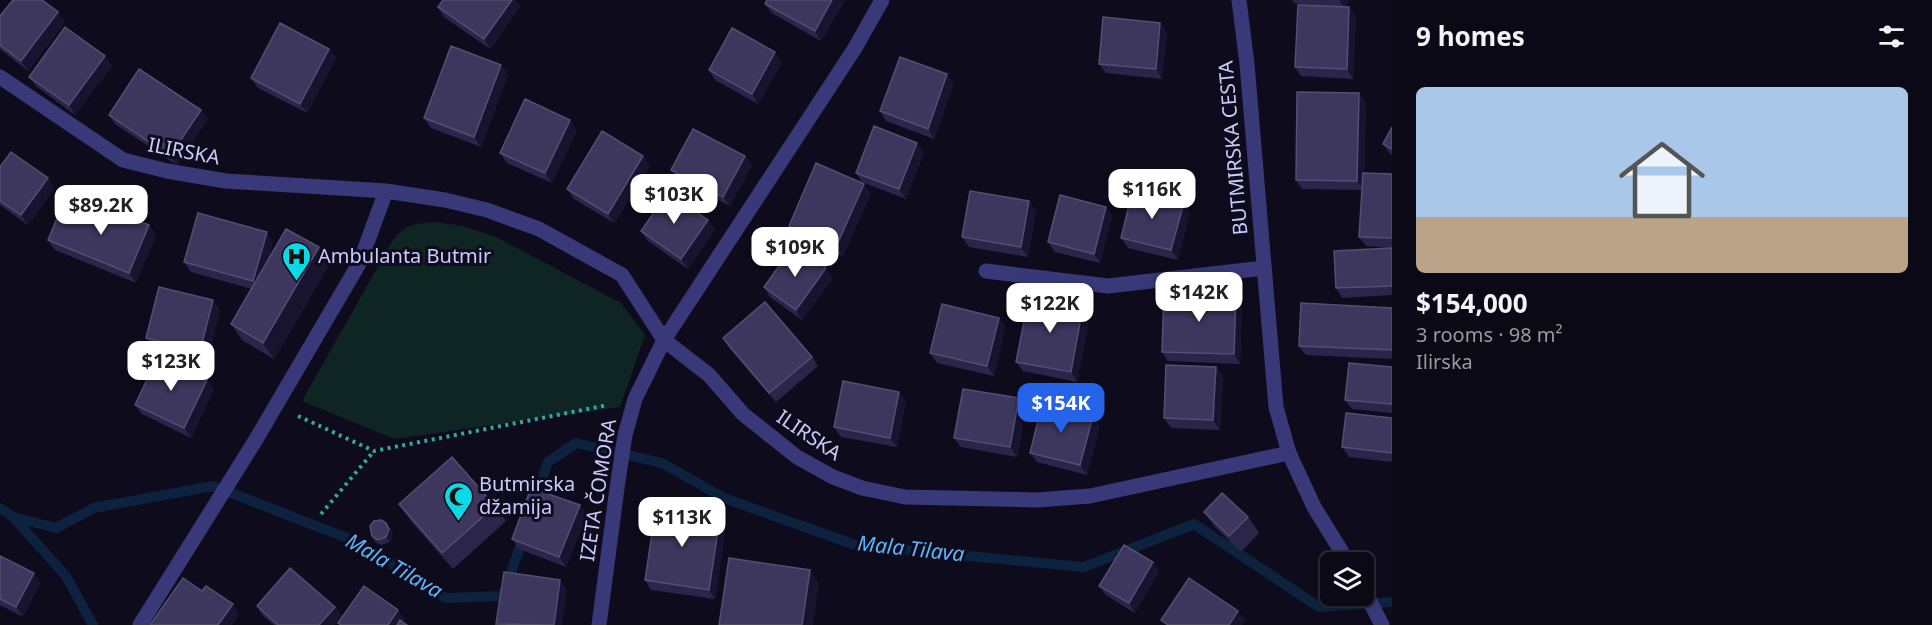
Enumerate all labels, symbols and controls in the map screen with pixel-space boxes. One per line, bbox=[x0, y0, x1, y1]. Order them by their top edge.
text: 9 homes bbox=[1416, 18, 1525, 54]
icon: filters bbox=[1875, 20, 1908, 53]
street label: BUTMIRSKA CESTA bbox=[1211, 60, 1254, 236]
icon: home bbox=[1608, 126, 1716, 234]
street label: ILIRSKA bbox=[146, 130, 223, 171]
pin: $116K bbox=[1110, 169, 1194, 220]
pin: $103K bbox=[632, 174, 716, 225]
text: $116K bbox=[1122, 175, 1182, 202]
text: $103K bbox=[644, 180, 704, 207]
pin: $89.2K bbox=[52, 185, 150, 236]
text: $89.2K bbox=[69, 191, 133, 218]
pin: $109K bbox=[753, 227, 837, 278]
text: $109K bbox=[765, 233, 825, 260]
hospital icon: Ambulanta Butmir bbox=[281, 240, 313, 282]
place label: Ambulanta Butmir bbox=[318, 242, 491, 269]
pin: $142K bbox=[1157, 272, 1241, 323]
text: $142K bbox=[1169, 278, 1229, 305]
pin: $122K bbox=[1008, 283, 1092, 334]
text: $154,000 bbox=[1416, 285, 1528, 321]
text: $122K bbox=[1020, 289, 1080, 316]
text: 3 rooms · 98 m² bbox=[1416, 321, 1563, 348]
pin: $123K bbox=[129, 341, 213, 392]
text: $123K bbox=[141, 347, 201, 374]
text: Ilirska bbox=[1416, 348, 1473, 375]
pin: $154K bbox=[1019, 383, 1103, 434]
text: $154K bbox=[1031, 389, 1091, 416]
street label: ILIRSKA bbox=[772, 403, 847, 466]
street label: IZETA ČOMORA bbox=[573, 417, 622, 563]
place label: Butmirska džamija bbox=[479, 470, 575, 520]
mosque icon: Butmirska džamija bbox=[442, 480, 474, 522]
pin: $113K bbox=[640, 497, 724, 548]
text: $113K bbox=[652, 503, 712, 530]
water label: Mala Tilava bbox=[341, 526, 448, 604]
water label: Mala Tilava bbox=[856, 528, 966, 568]
map controls bbox=[1320, 552, 1374, 606]
button: layers bbox=[1320, 552, 1374, 606]

